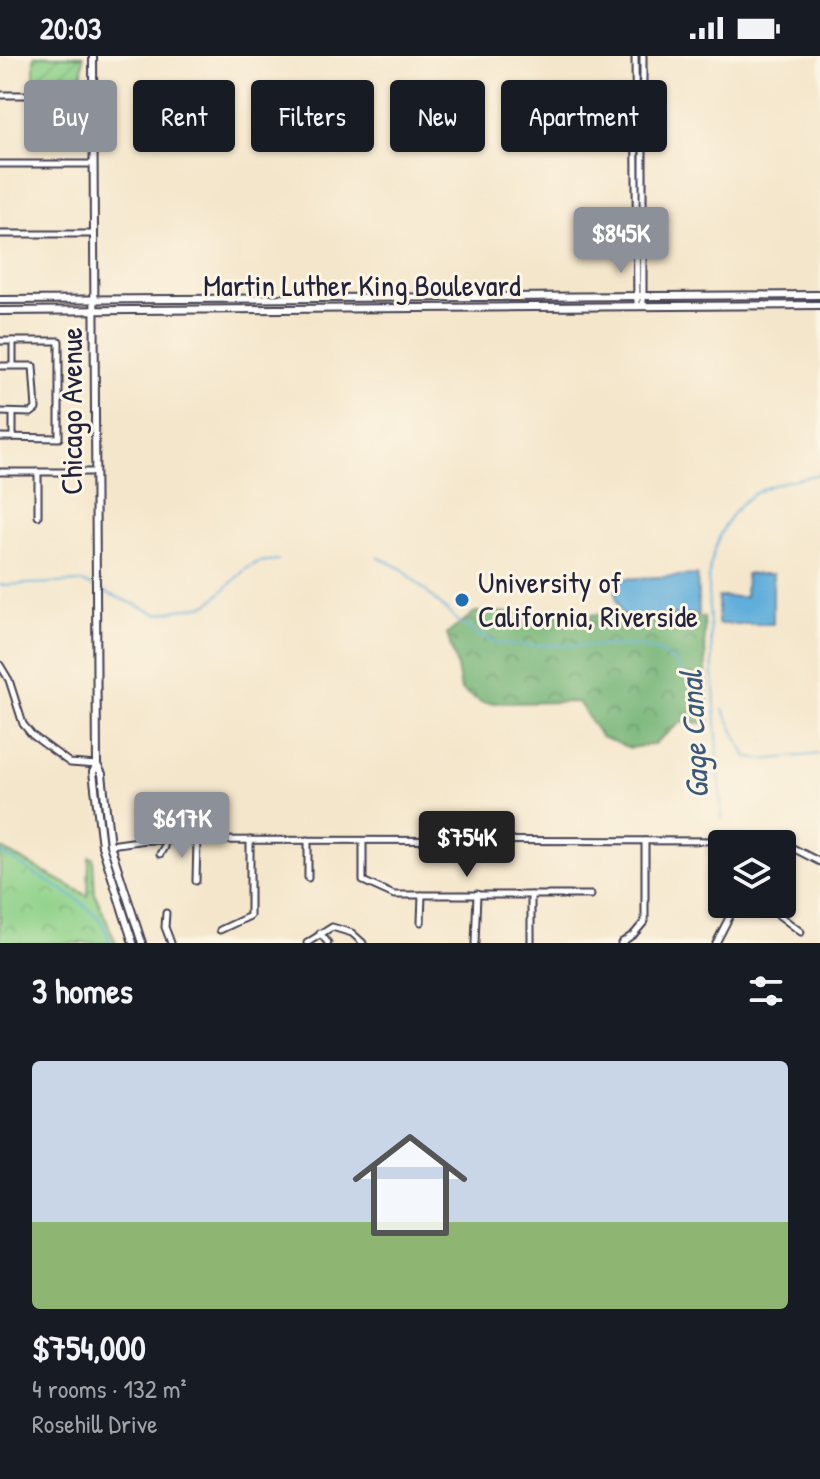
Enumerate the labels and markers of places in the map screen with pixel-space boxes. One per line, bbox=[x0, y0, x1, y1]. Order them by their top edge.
pin: $845K bbox=[565, 207, 677, 275]
place label: University of California, Riverside bbox=[478, 562, 698, 636]
marker: University of California, Riverside bbox=[453, 591, 471, 609]
pin: $617K bbox=[126, 792, 238, 860]
pin: $754K bbox=[411, 811, 523, 879]

